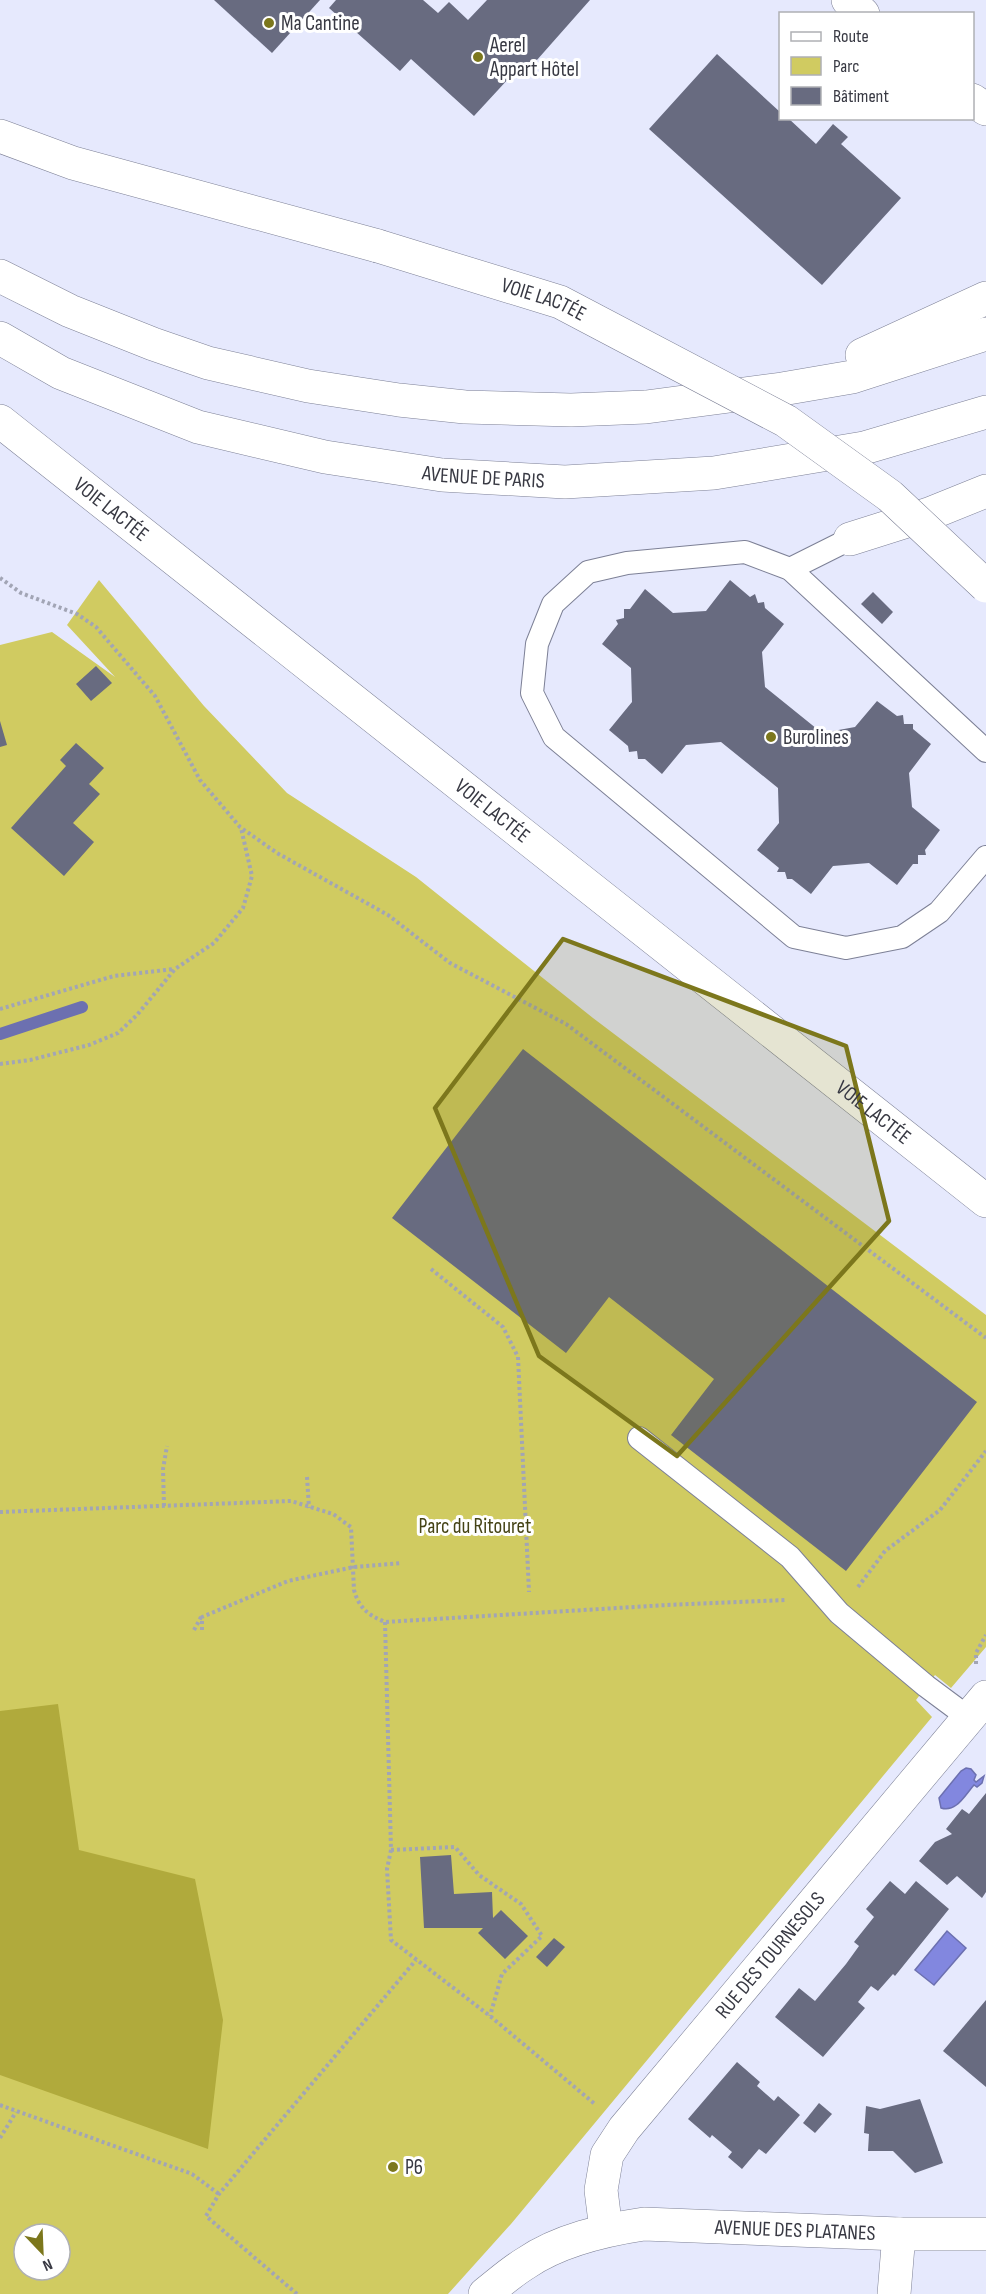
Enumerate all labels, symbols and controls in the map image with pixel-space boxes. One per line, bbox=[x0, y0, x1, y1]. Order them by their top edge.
place label: Ma Cantine bbox=[281, 11, 360, 36]
legend bbox=[779, 12, 974, 120]
marker: Ma Cantine bbox=[262, 16, 276, 30]
text: Route bbox=[833, 26, 869, 47]
place label: Aerel Appart Hôtel bbox=[489, 33, 579, 82]
marker: Aerel Appart Hôtel bbox=[471, 50, 485, 64]
text: Parc bbox=[833, 56, 859, 77]
text: Bâtiment bbox=[833, 86, 889, 107]
street label: VOIE LACTÉE bbox=[498, 272, 590, 326]
street label: AVENUE DE PARIS bbox=[420, 460, 545, 493]
street label: VOIE LACTÉE bbox=[69, 472, 154, 546]
place label: Burolines bbox=[783, 725, 849, 750]
marker: Burolines bbox=[764, 730, 778, 744]
street label: VOIE LACTÉE bbox=[450, 773, 535, 848]
street label: VOIE LACTÉE bbox=[831, 1075, 916, 1149]
park label: Parc du Ritouret bbox=[419, 1514, 531, 1539]
street label: RUE DES TOURNESOLS bbox=[710, 1887, 830, 2023]
place label: P6 bbox=[405, 2155, 423, 2180]
marker: P6 bbox=[386, 2160, 400, 2174]
street label: AVENUE DES PLATANES bbox=[713, 2214, 876, 2246]
north arrow bbox=[12, 2222, 72, 2282]
text: N bbox=[40, 2254, 55, 2275]

